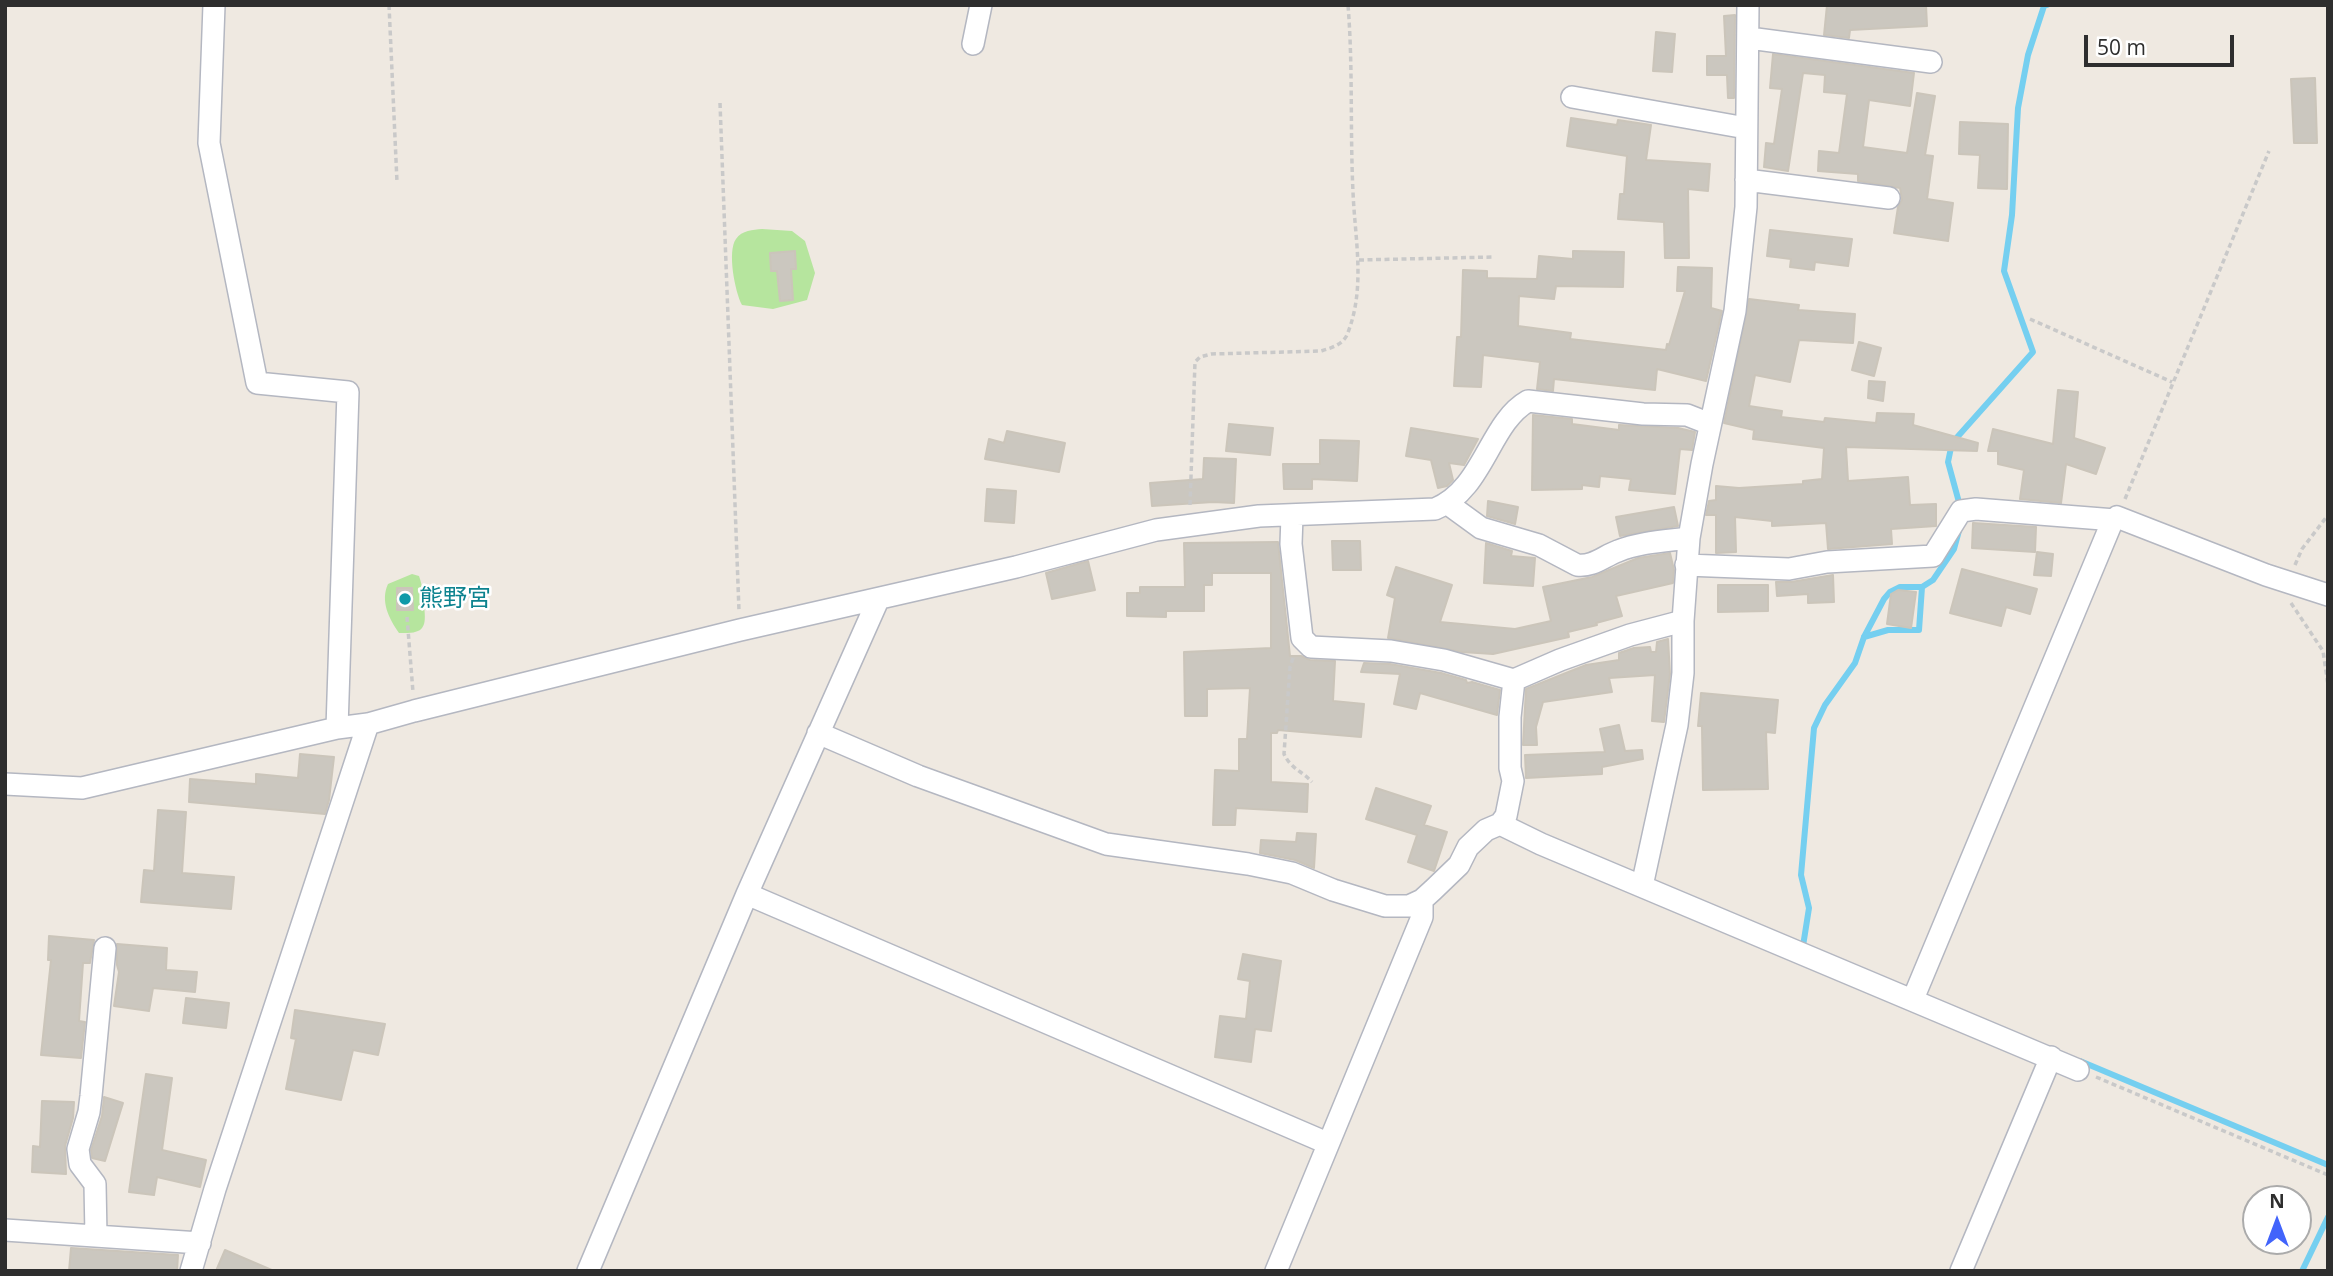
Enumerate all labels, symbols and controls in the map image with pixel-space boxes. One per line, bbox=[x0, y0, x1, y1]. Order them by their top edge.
scale bar bbox=[2088, 21, 2238, 65]
text: 50 m bbox=[2097, 33, 2146, 61]
place label: 熊野宮 bbox=[419, 585, 491, 613]
marker: 熊野宮 bbox=[397, 591, 413, 607]
north arrow bbox=[2242, 1185, 2312, 1255]
text: N bbox=[2269, 1188, 2285, 1214]

